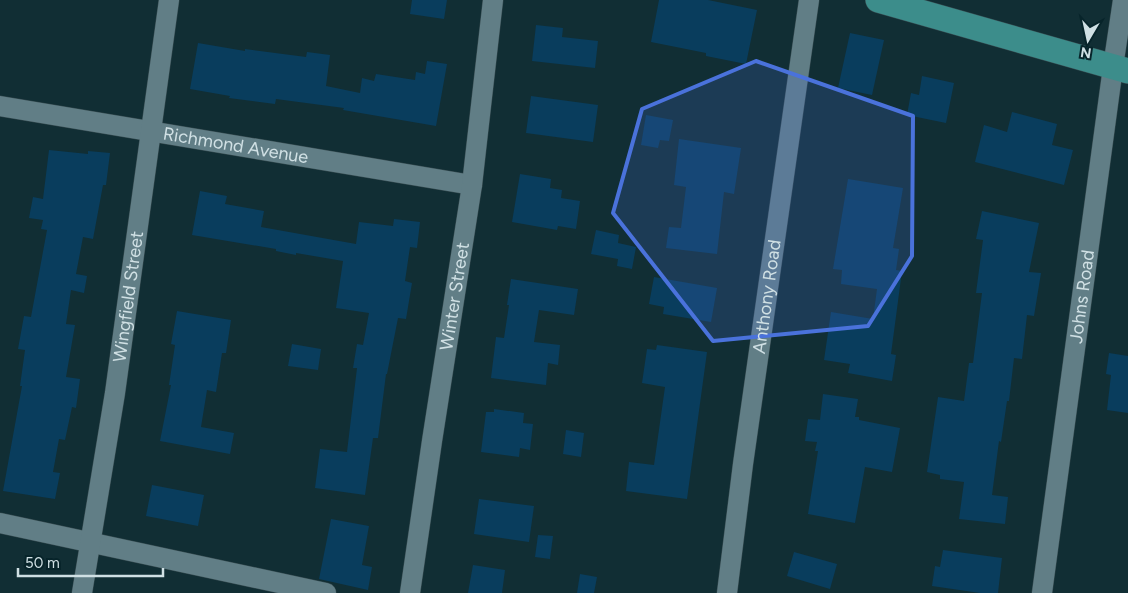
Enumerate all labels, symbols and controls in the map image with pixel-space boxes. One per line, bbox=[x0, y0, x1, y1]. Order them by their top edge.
north arrow bbox=[1063, 15, 1113, 65]
text: N bbox=[1079, 43, 1093, 62]
street label: Richmond Avenue bbox=[161, 122, 310, 168]
street label: Wingfield Street bbox=[108, 229, 148, 364]
street label: Anthony Road bbox=[748, 238, 786, 355]
street label: Winter Street bbox=[435, 241, 474, 352]
street label: Johns Road bbox=[1065, 249, 1099, 345]
scale bar bbox=[18, 546, 162, 578]
text: 50 m bbox=[25, 554, 60, 572]

